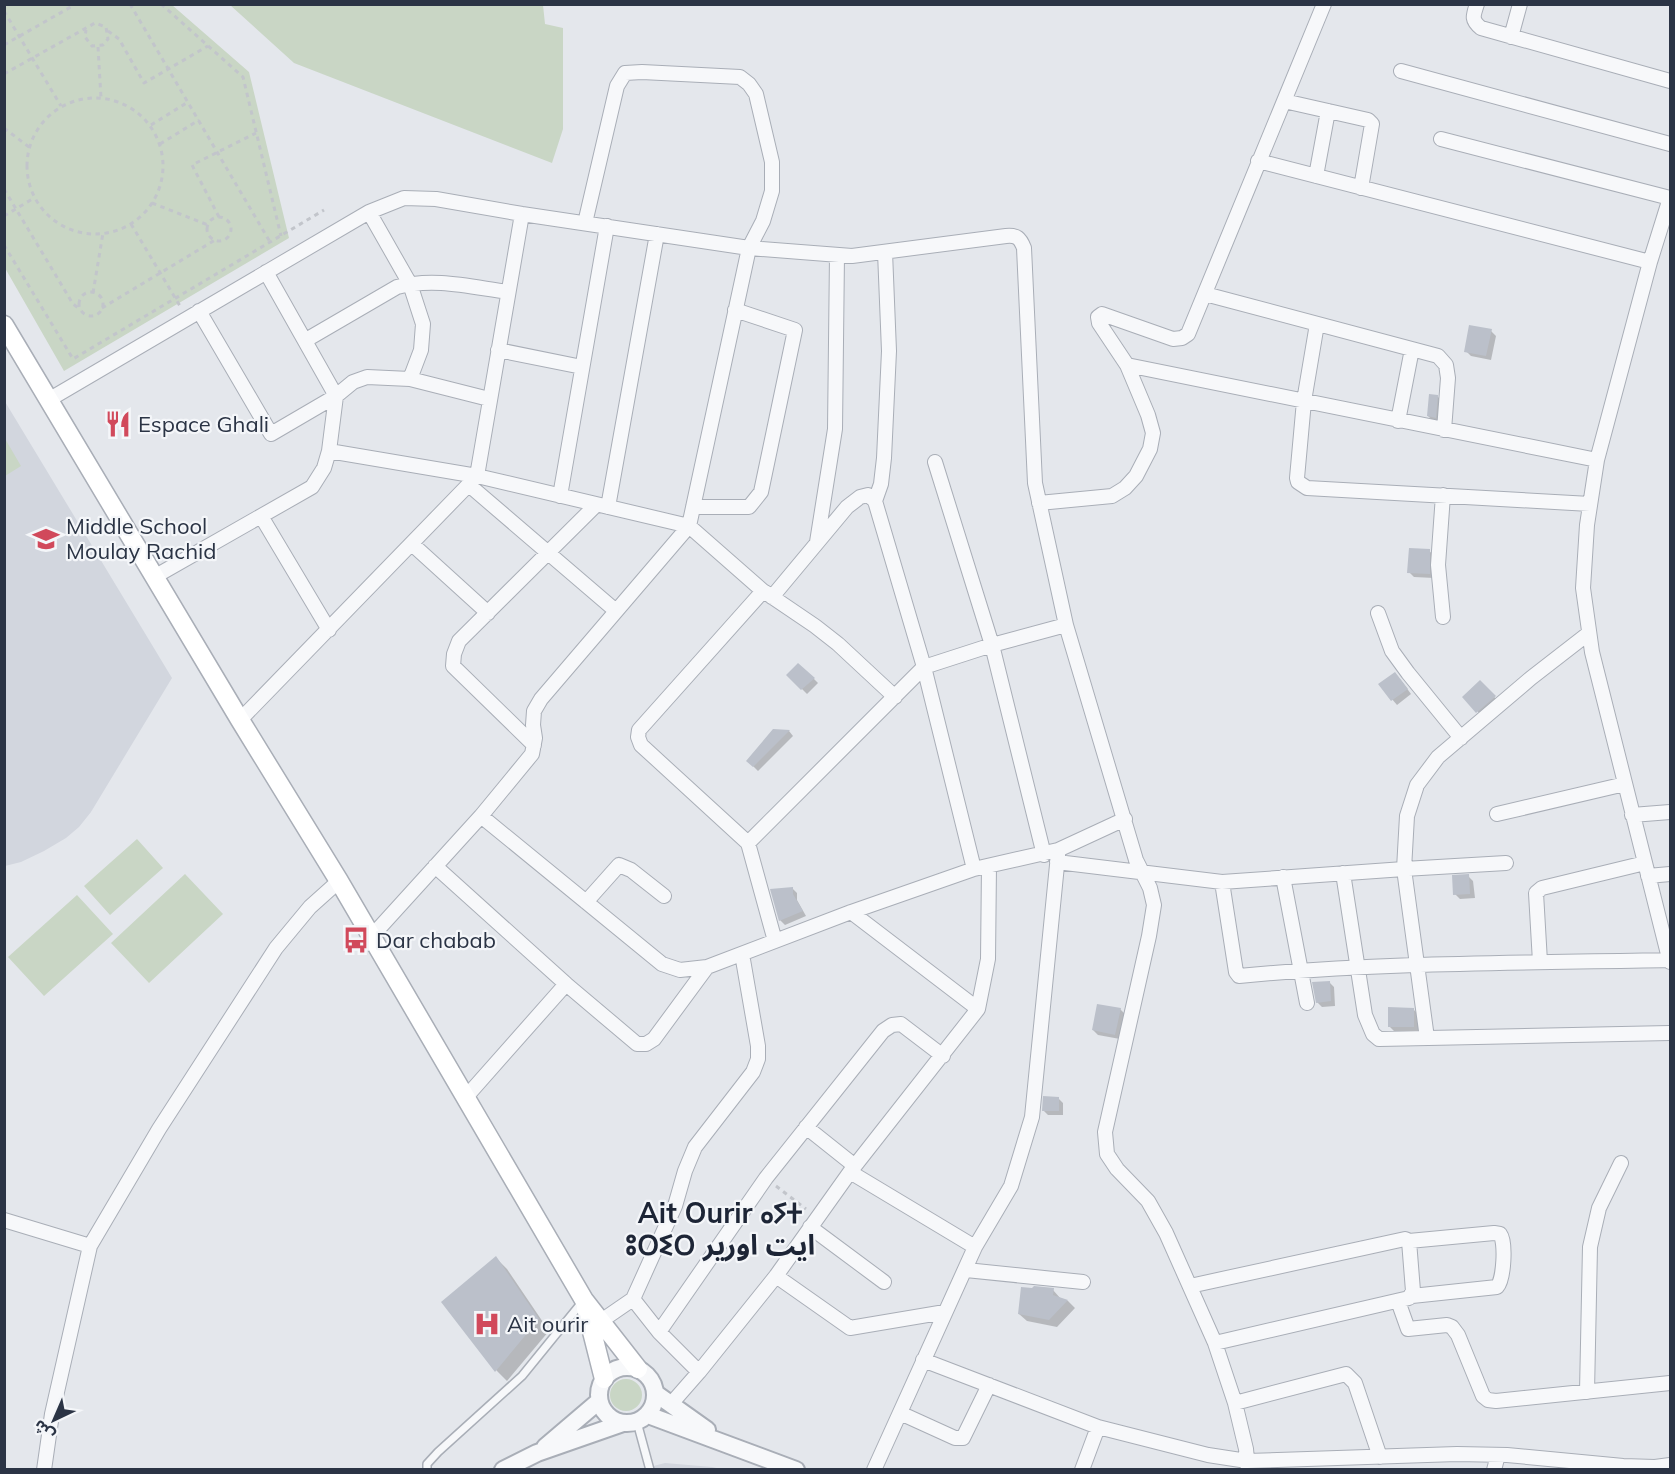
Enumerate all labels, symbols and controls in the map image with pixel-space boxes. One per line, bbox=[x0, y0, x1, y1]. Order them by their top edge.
restaurant icon: Espace Ghali bbox=[103, 409, 133, 439]
place label: Espace Ghali bbox=[138, 410, 269, 438]
place label: Middle School Moulay Rachid bbox=[66, 512, 217, 565]
school or university icon: Middle School Moulay Rachid bbox=[31, 524, 61, 554]
bus stop icon: Dar chabab bbox=[341, 925, 371, 955]
place label: Dar chabab bbox=[376, 926, 496, 954]
district label: Ait Ourir ⴰⵢⵜ ⵓⵔⵉⵔ ايت اورير bbox=[625, 1195, 815, 1262]
hospital icon: Ait ourir bbox=[472, 1309, 502, 1339]
place label: Ait ourir bbox=[507, 1310, 588, 1338]
north arrow bbox=[24, 1390, 84, 1450]
text: ش bbox=[29, 1416, 58, 1446]

